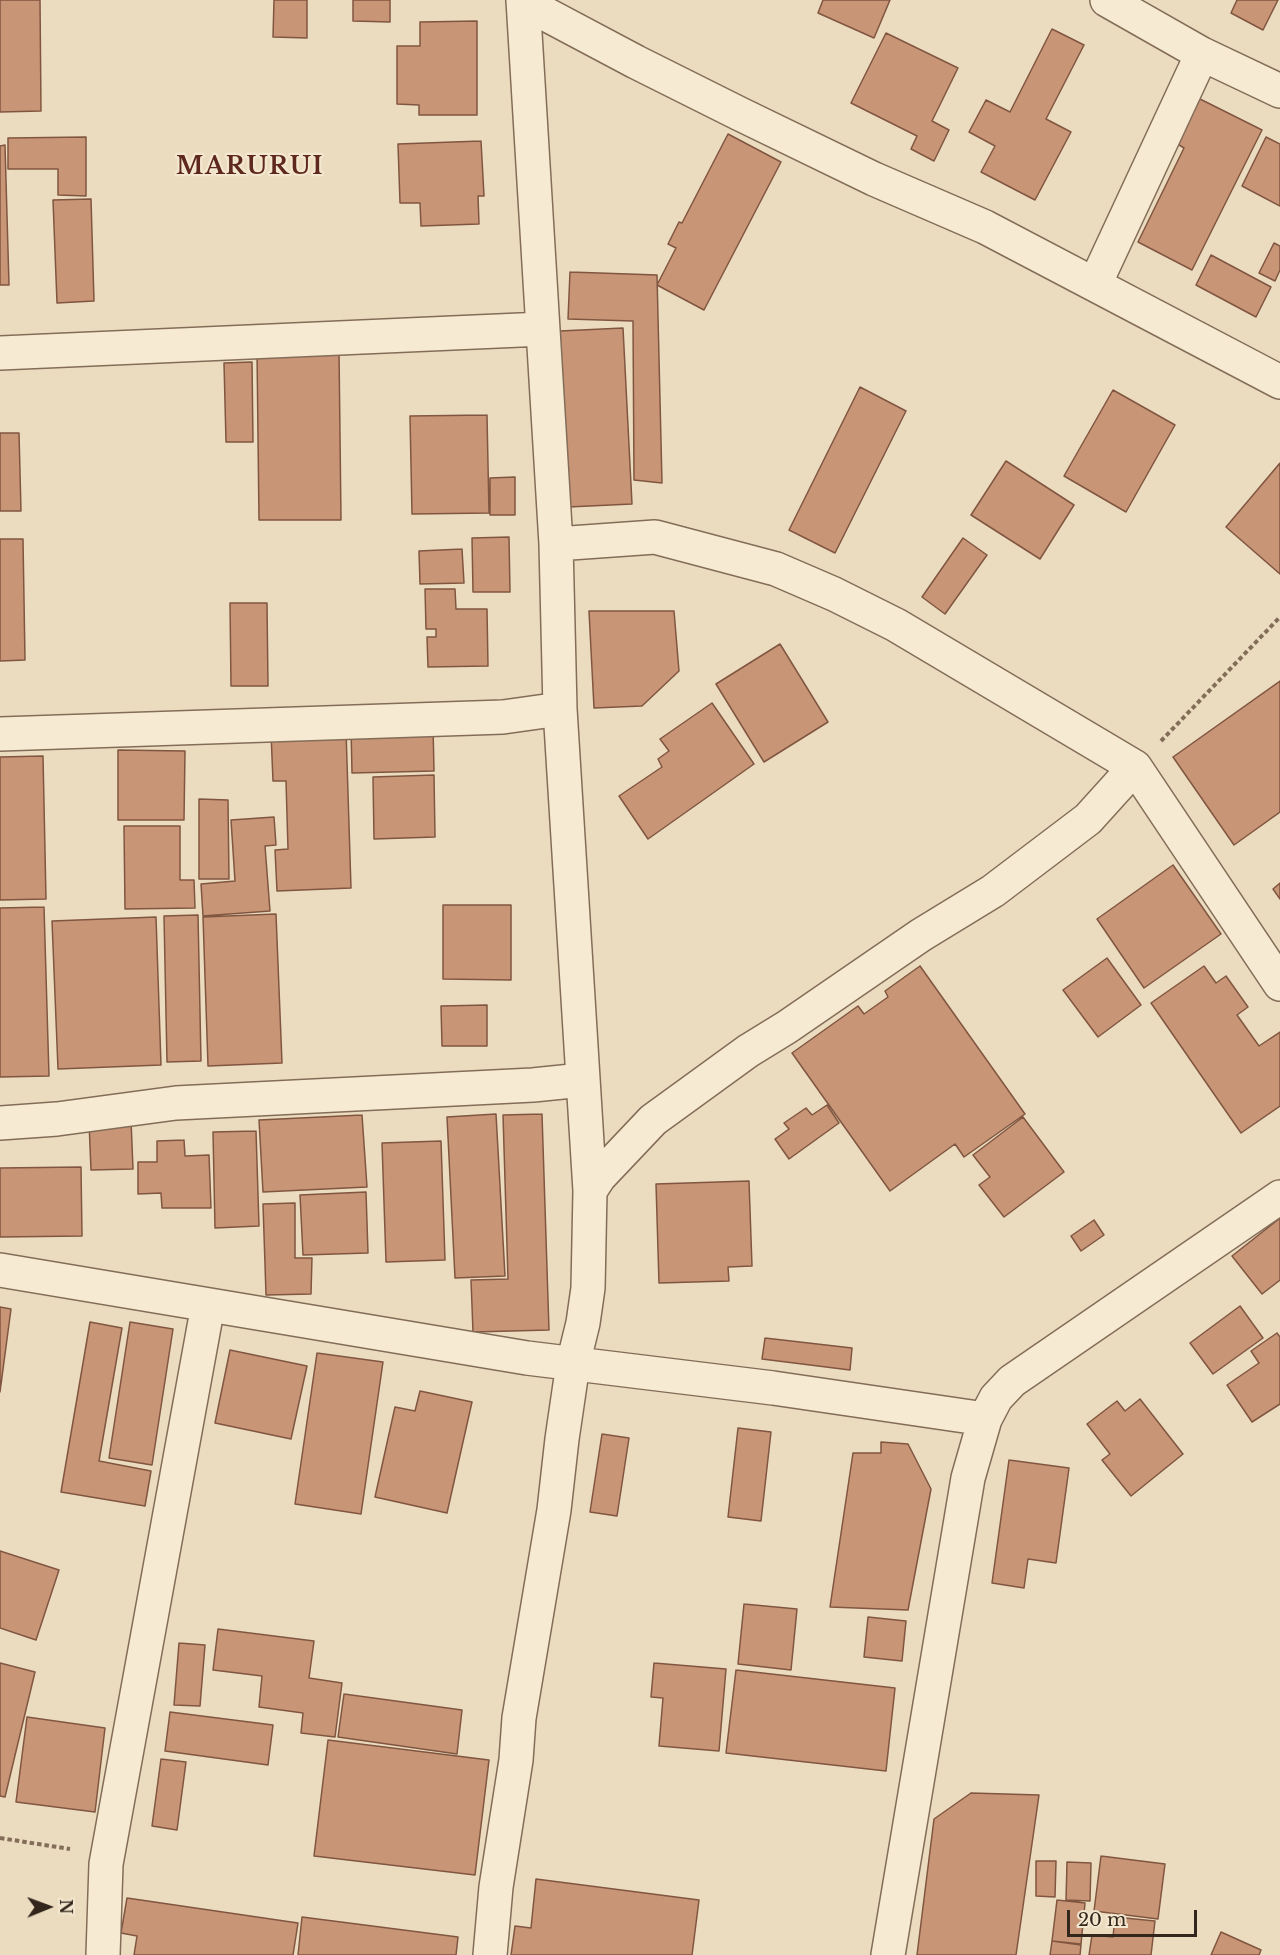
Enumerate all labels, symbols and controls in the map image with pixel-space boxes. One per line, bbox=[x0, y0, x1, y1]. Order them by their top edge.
district label: MARURUI bbox=[176, 153, 324, 181]
north arrow bbox=[18, 1877, 78, 1937]
scale bar bbox=[1070, 1898, 1200, 1936]
text: N bbox=[56, 1899, 76, 1914]
text: 20 m bbox=[1078, 1909, 1126, 1931]

